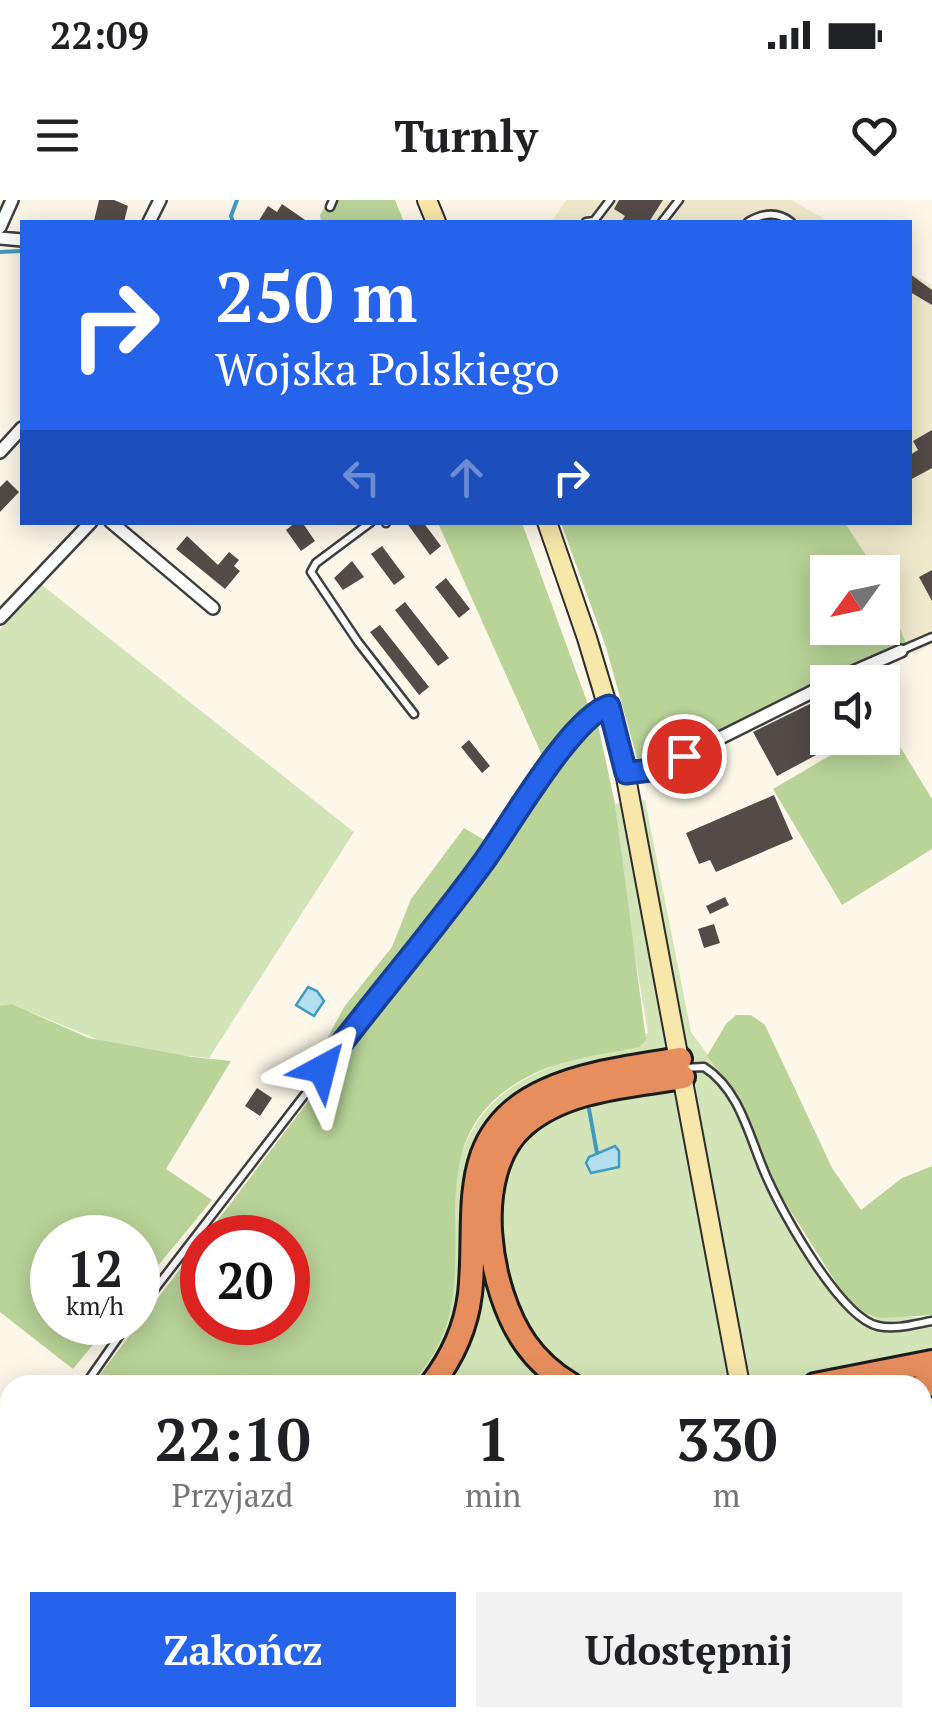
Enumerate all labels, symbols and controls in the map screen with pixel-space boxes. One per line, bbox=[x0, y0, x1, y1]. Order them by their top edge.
text: 22:09 bbox=[50, 10, 149, 60]
text: Turnly bbox=[394, 105, 538, 165]
icon: menu bbox=[30, 108, 85, 163]
icon: heart bbox=[847, 108, 902, 163]
text: 250 m bbox=[215, 249, 417, 342]
icon: right bbox=[50, 260, 180, 390]
text: Wojska Polskiego bbox=[215, 338, 560, 398]
icon: left bbox=[334, 450, 389, 505]
icon: ahead bbox=[439, 450, 494, 505]
icon: right bbox=[544, 450, 599, 505]
north arrow bbox=[810, 555, 900, 645]
map controls bbox=[810, 555, 900, 755]
button: sound bbox=[810, 665, 900, 755]
pin bbox=[642, 714, 727, 799]
icon: arrive bbox=[657, 729, 712, 784]
position arrow bbox=[270, 1017, 374, 1121]
speed limit sign: 20 bbox=[180, 1215, 310, 1345]
text: 12 bbox=[67, 1235, 123, 1301]
text: km/h bbox=[66, 1289, 124, 1322]
text: 22:10 bbox=[154, 1399, 311, 1478]
text: 1 bbox=[476, 1399, 510, 1478]
text: 330 bbox=[676, 1399, 778, 1478]
text: Przyjazd bbox=[172, 1474, 293, 1516]
text: min bbox=[465, 1474, 521, 1516]
text: m bbox=[713, 1474, 740, 1516]
button: Zakończ bbox=[30, 1592, 456, 1707]
button: Udostępnij bbox=[476, 1592, 902, 1707]

